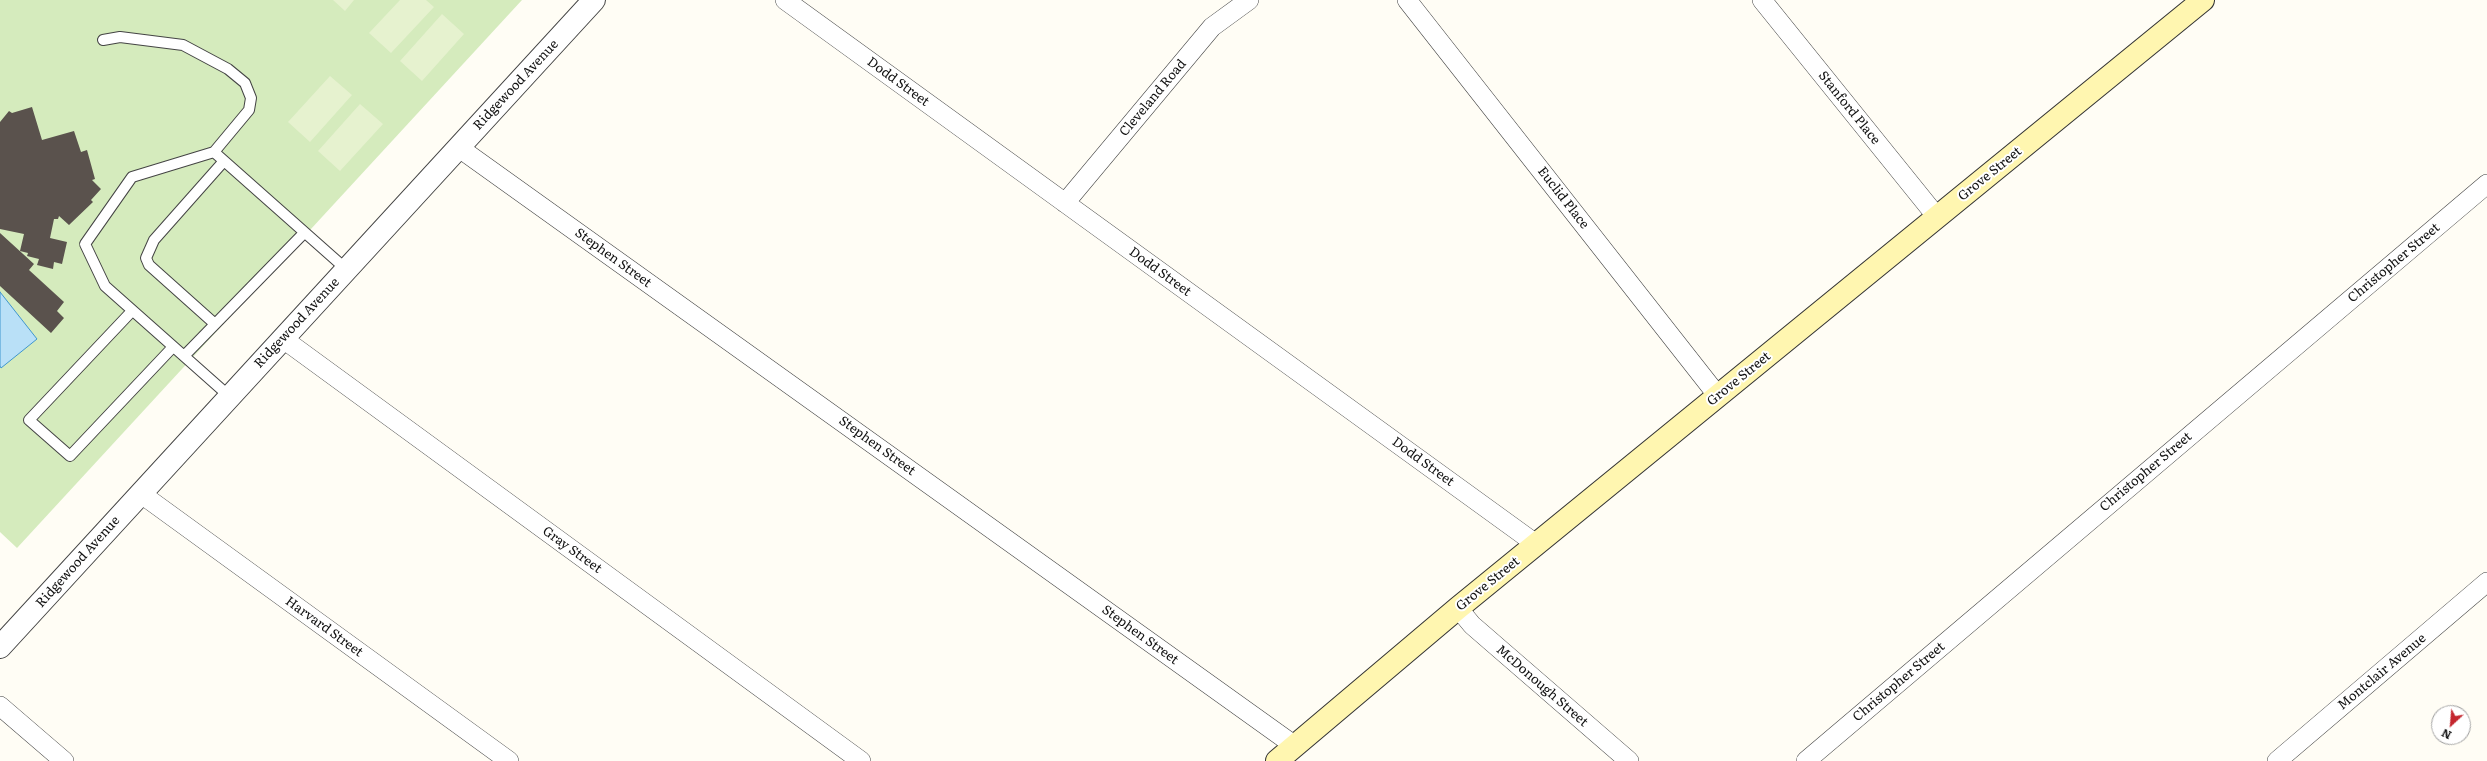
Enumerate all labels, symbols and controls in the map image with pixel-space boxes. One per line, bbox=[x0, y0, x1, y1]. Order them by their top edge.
street label: Ridgewood Avenue bbox=[470, 37, 562, 133]
street label: Dodd Street bbox=[864, 54, 932, 110]
street label: Cleveland Road bbox=[1116, 56, 1190, 140]
street label: Stanford Place bbox=[1815, 68, 1883, 148]
street label: Grove Street bbox=[1955, 144, 2025, 204]
street label: Euclid Place bbox=[1534, 164, 1592, 232]
street label: Christopher Street bbox=[2345, 220, 2443, 306]
street label: Stephen Street bbox=[572, 225, 654, 291]
street label: Dodd Street bbox=[1126, 244, 1194, 300]
street label: Ridgewood Avenue bbox=[251, 275, 343, 371]
street label: Grove Street bbox=[1704, 349, 1774, 409]
street label: Stephen Street bbox=[836, 413, 918, 479]
street label: Christopher Street bbox=[2097, 429, 2195, 515]
street label: Dodd Street bbox=[1389, 434, 1457, 490]
street label: Ridgewood Avenue bbox=[33, 513, 123, 611]
street label: Gray Street bbox=[539, 523, 605, 577]
street label: Grove Street bbox=[1453, 554, 1523, 614]
street label: Harvard Street bbox=[282, 594, 366, 660]
street label: Stephen Street bbox=[1099, 602, 1181, 668]
street label: Montclair Avenue bbox=[2335, 631, 2429, 713]
street label: Christopher Street bbox=[1850, 639, 1948, 725]
street label: McDonough Street bbox=[1493, 642, 1591, 730]
north arrow bbox=[2431, 705, 2471, 745]
text: N bbox=[2439, 726, 2454, 744]

